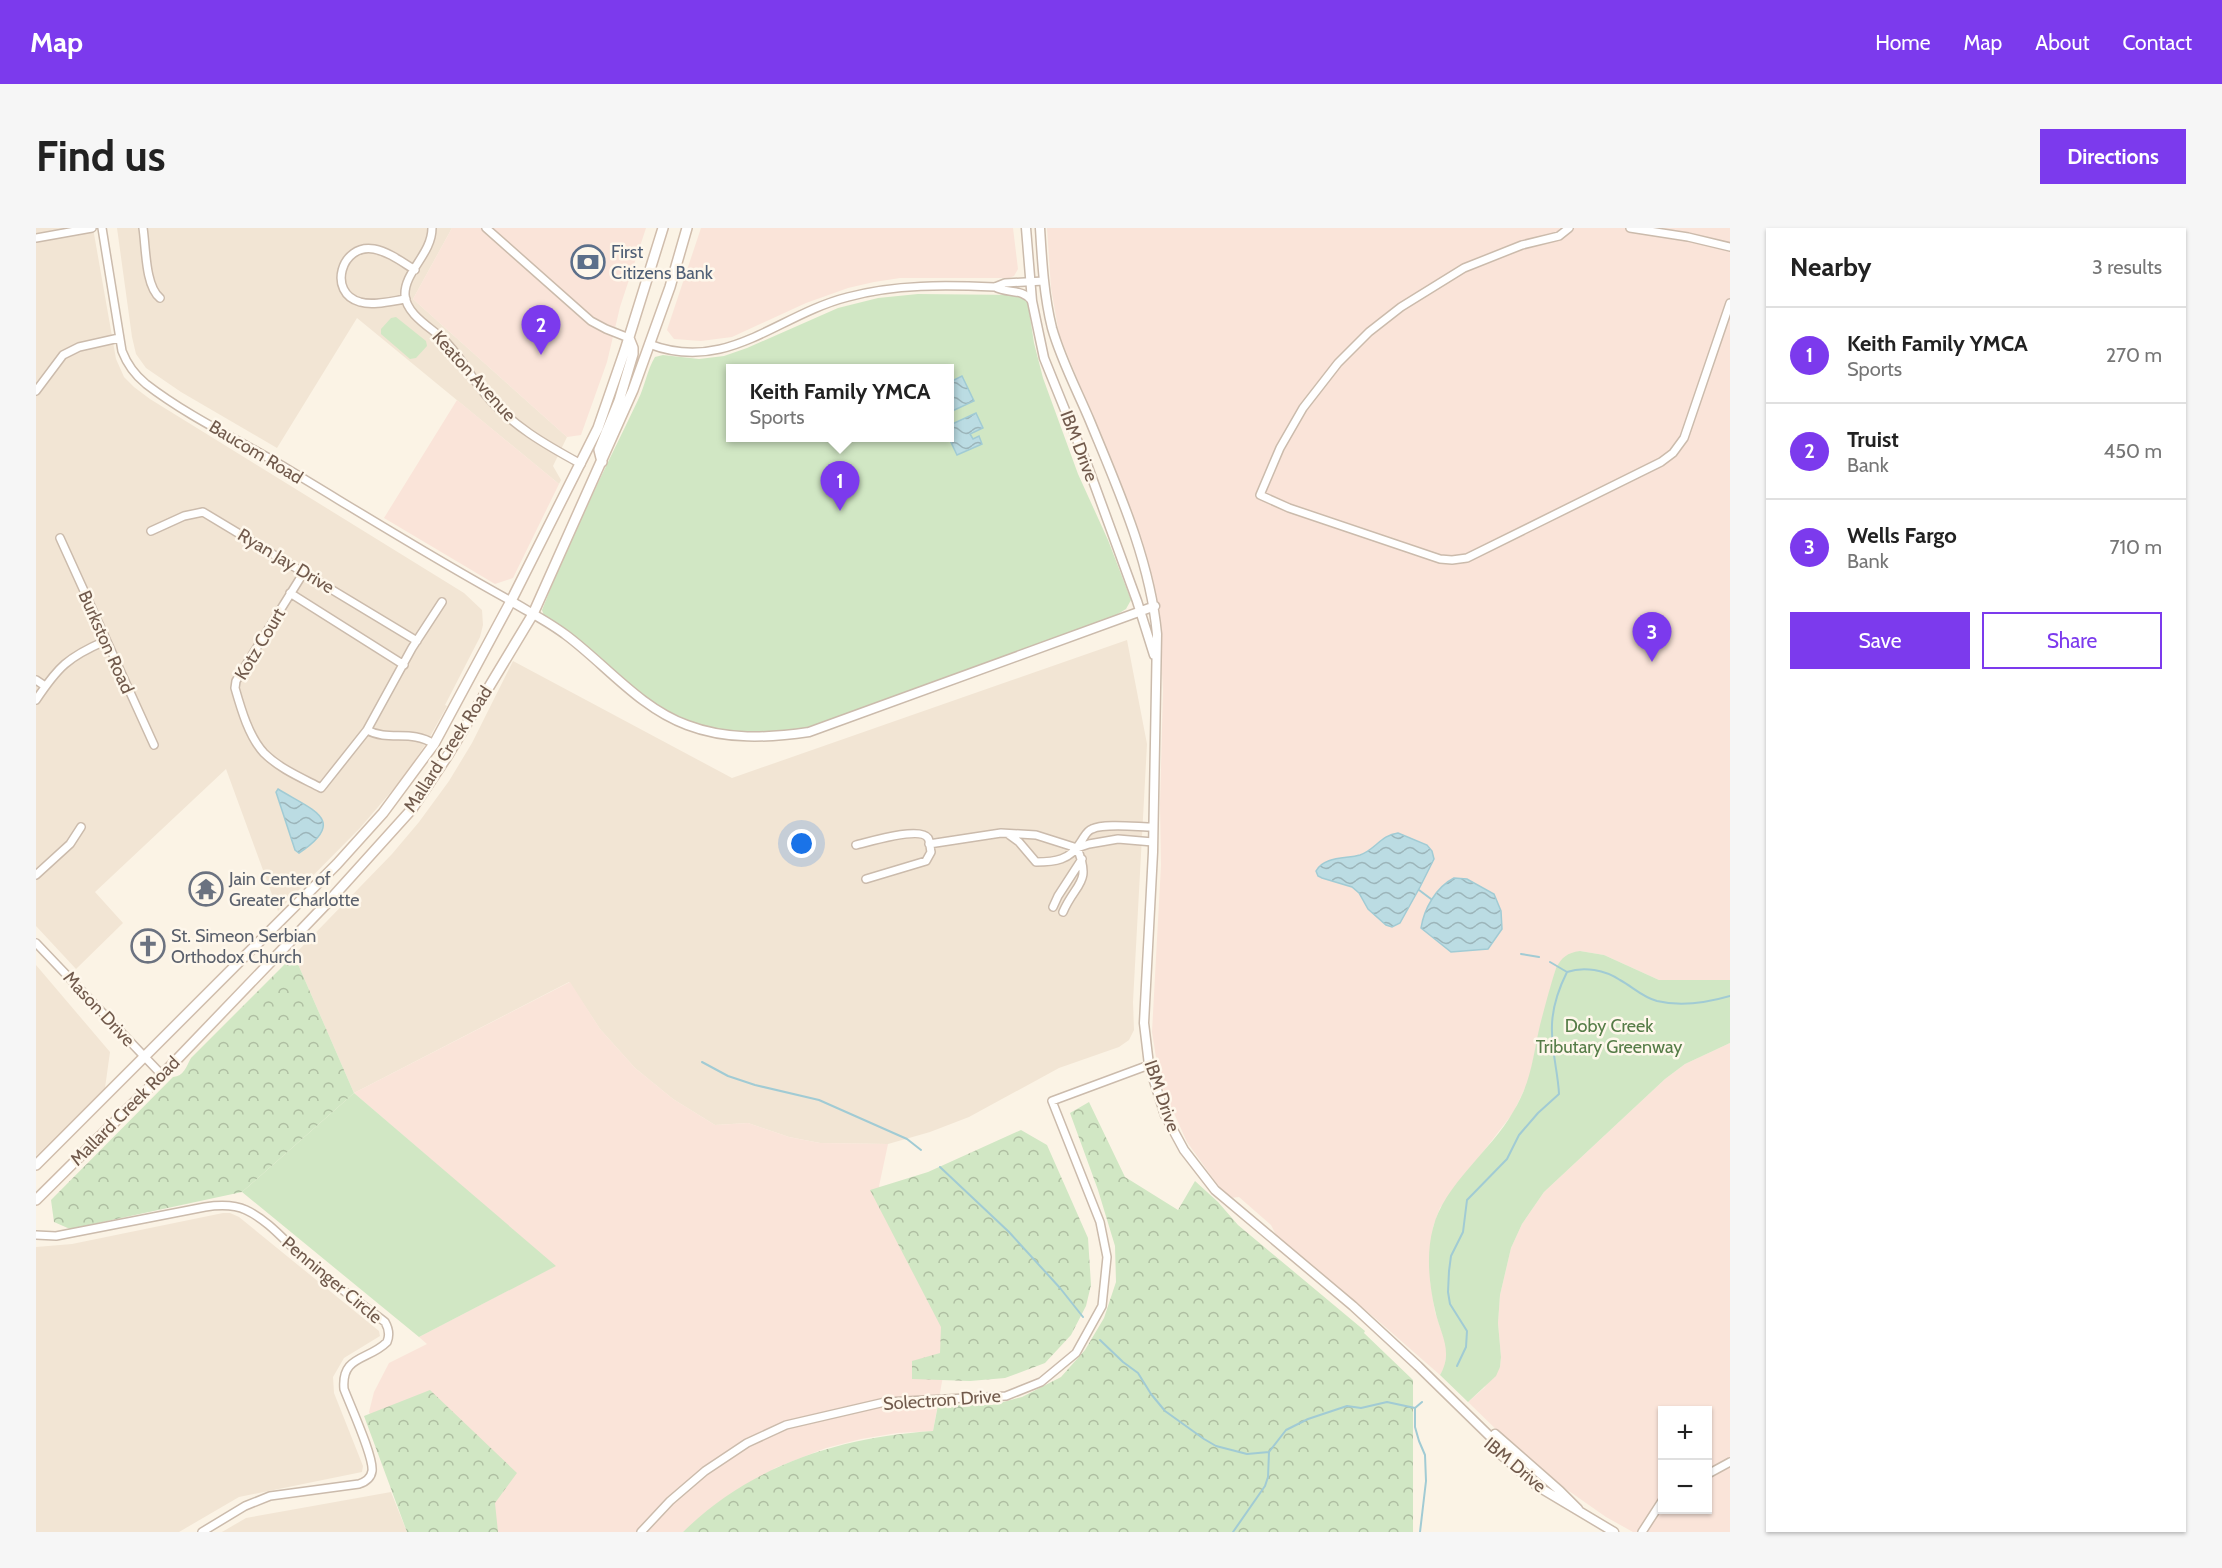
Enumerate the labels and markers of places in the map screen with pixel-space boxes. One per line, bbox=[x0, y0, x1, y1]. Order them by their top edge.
place label: First Citizens Bank bbox=[611, 241, 714, 284]
bank icon: First Citizens Bank bbox=[570, 244, 606, 280]
pin: 2 bbox=[522, 306, 560, 355]
pin: 1 bbox=[820, 462, 860, 511]
pin: 3 bbox=[1632, 612, 1672, 662]
place label: Jain Center of Greater Charlotte bbox=[228, 868, 359, 911]
temple icon: Jain Center of Greater Charlotte bbox=[188, 871, 224, 907]
place label: St. Simeon Serbian Orthodox Church bbox=[171, 925, 316, 968]
church icon: St. Simeon Serbian Orthodox Church bbox=[130, 928, 166, 964]

